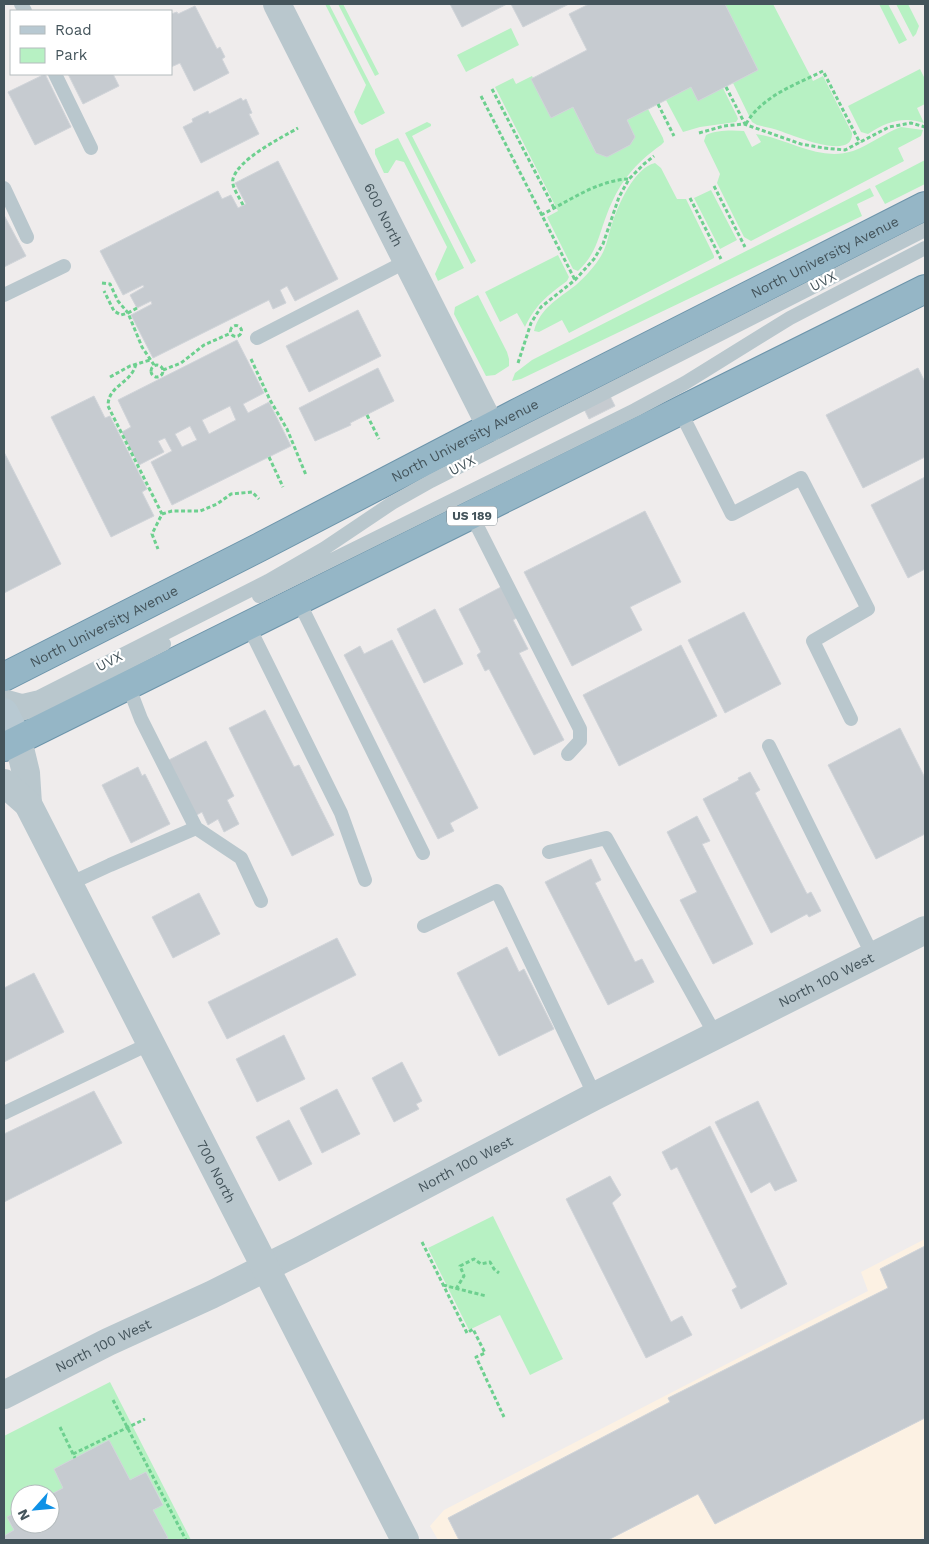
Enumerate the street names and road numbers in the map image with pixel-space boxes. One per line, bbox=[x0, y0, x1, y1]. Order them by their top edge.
street label: 600 North bbox=[361, 180, 406, 249]
street label: North University Avenue bbox=[748, 213, 901, 301]
street label: UVX bbox=[807, 268, 839, 294]
street label: North University Avenue bbox=[388, 395, 541, 485]
street label: UVX bbox=[446, 452, 478, 478]
road number: US 189 bbox=[447, 506, 497, 526]
street label: North University Avenue bbox=[27, 582, 181, 671]
street label: UVX bbox=[93, 648, 125, 674]
street label: North 100 West bbox=[776, 949, 876, 1010]
street label: North 100 West bbox=[415, 1133, 515, 1195]
street label: 700 North bbox=[194, 1138, 239, 1206]
street label: North 100 West bbox=[53, 1315, 154, 1375]

